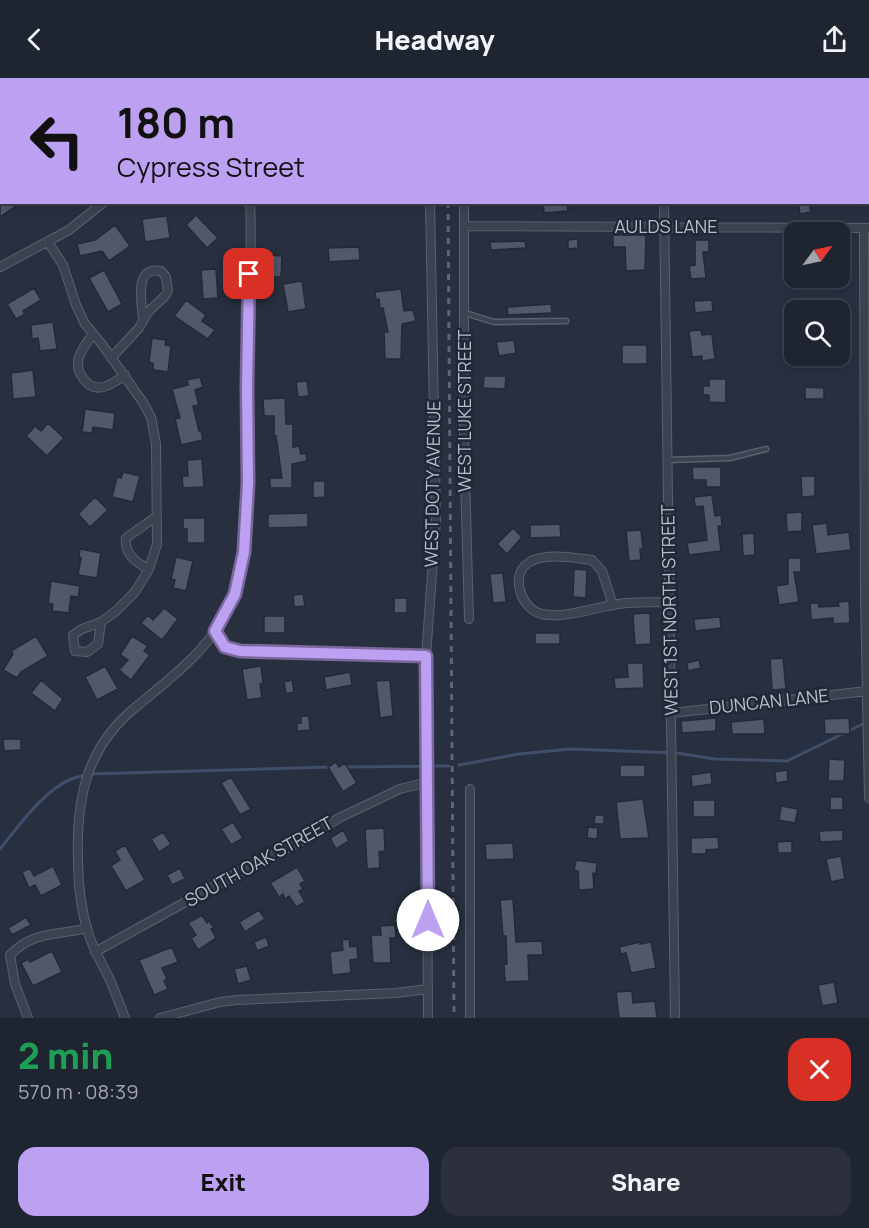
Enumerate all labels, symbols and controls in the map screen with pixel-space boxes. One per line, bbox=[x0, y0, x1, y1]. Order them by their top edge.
text: Headway bbox=[374, 21, 495, 58]
icon: back bbox=[18, 23, 51, 56]
icon: share bbox=[818, 23, 851, 56]
text: 180 m bbox=[117, 93, 235, 151]
icon: left bbox=[18, 102, 96, 180]
text: Cypress Street bbox=[117, 148, 305, 185]
street label: AULDS LANE bbox=[615, 214, 717, 238]
north arrow bbox=[784, 222, 850, 288]
map controls bbox=[784, 222, 850, 366]
pin bbox=[223, 248, 274, 299]
icon: arrive bbox=[232, 257, 265, 290]
button: search bbox=[784, 300, 850, 366]
street label: WEST LUKE STREET bbox=[452, 330, 476, 492]
street label: WEST DOTY AVENUE bbox=[419, 400, 445, 568]
street label: WEST 1ST NORTH STREET bbox=[655, 504, 683, 716]
street label: DUNCAN LANE bbox=[708, 683, 830, 719]
street label: SOUTH OAK STREET bbox=[180, 810, 337, 912]
position arrow bbox=[396, 888, 460, 952]
text: 2 min bbox=[18, 1031, 113, 1080]
button: close bbox=[788, 1038, 851, 1101]
text: 570 m · 08:39 bbox=[18, 1078, 139, 1105]
button: Exit bbox=[18, 1147, 429, 1216]
button: Share bbox=[441, 1147, 851, 1216]

